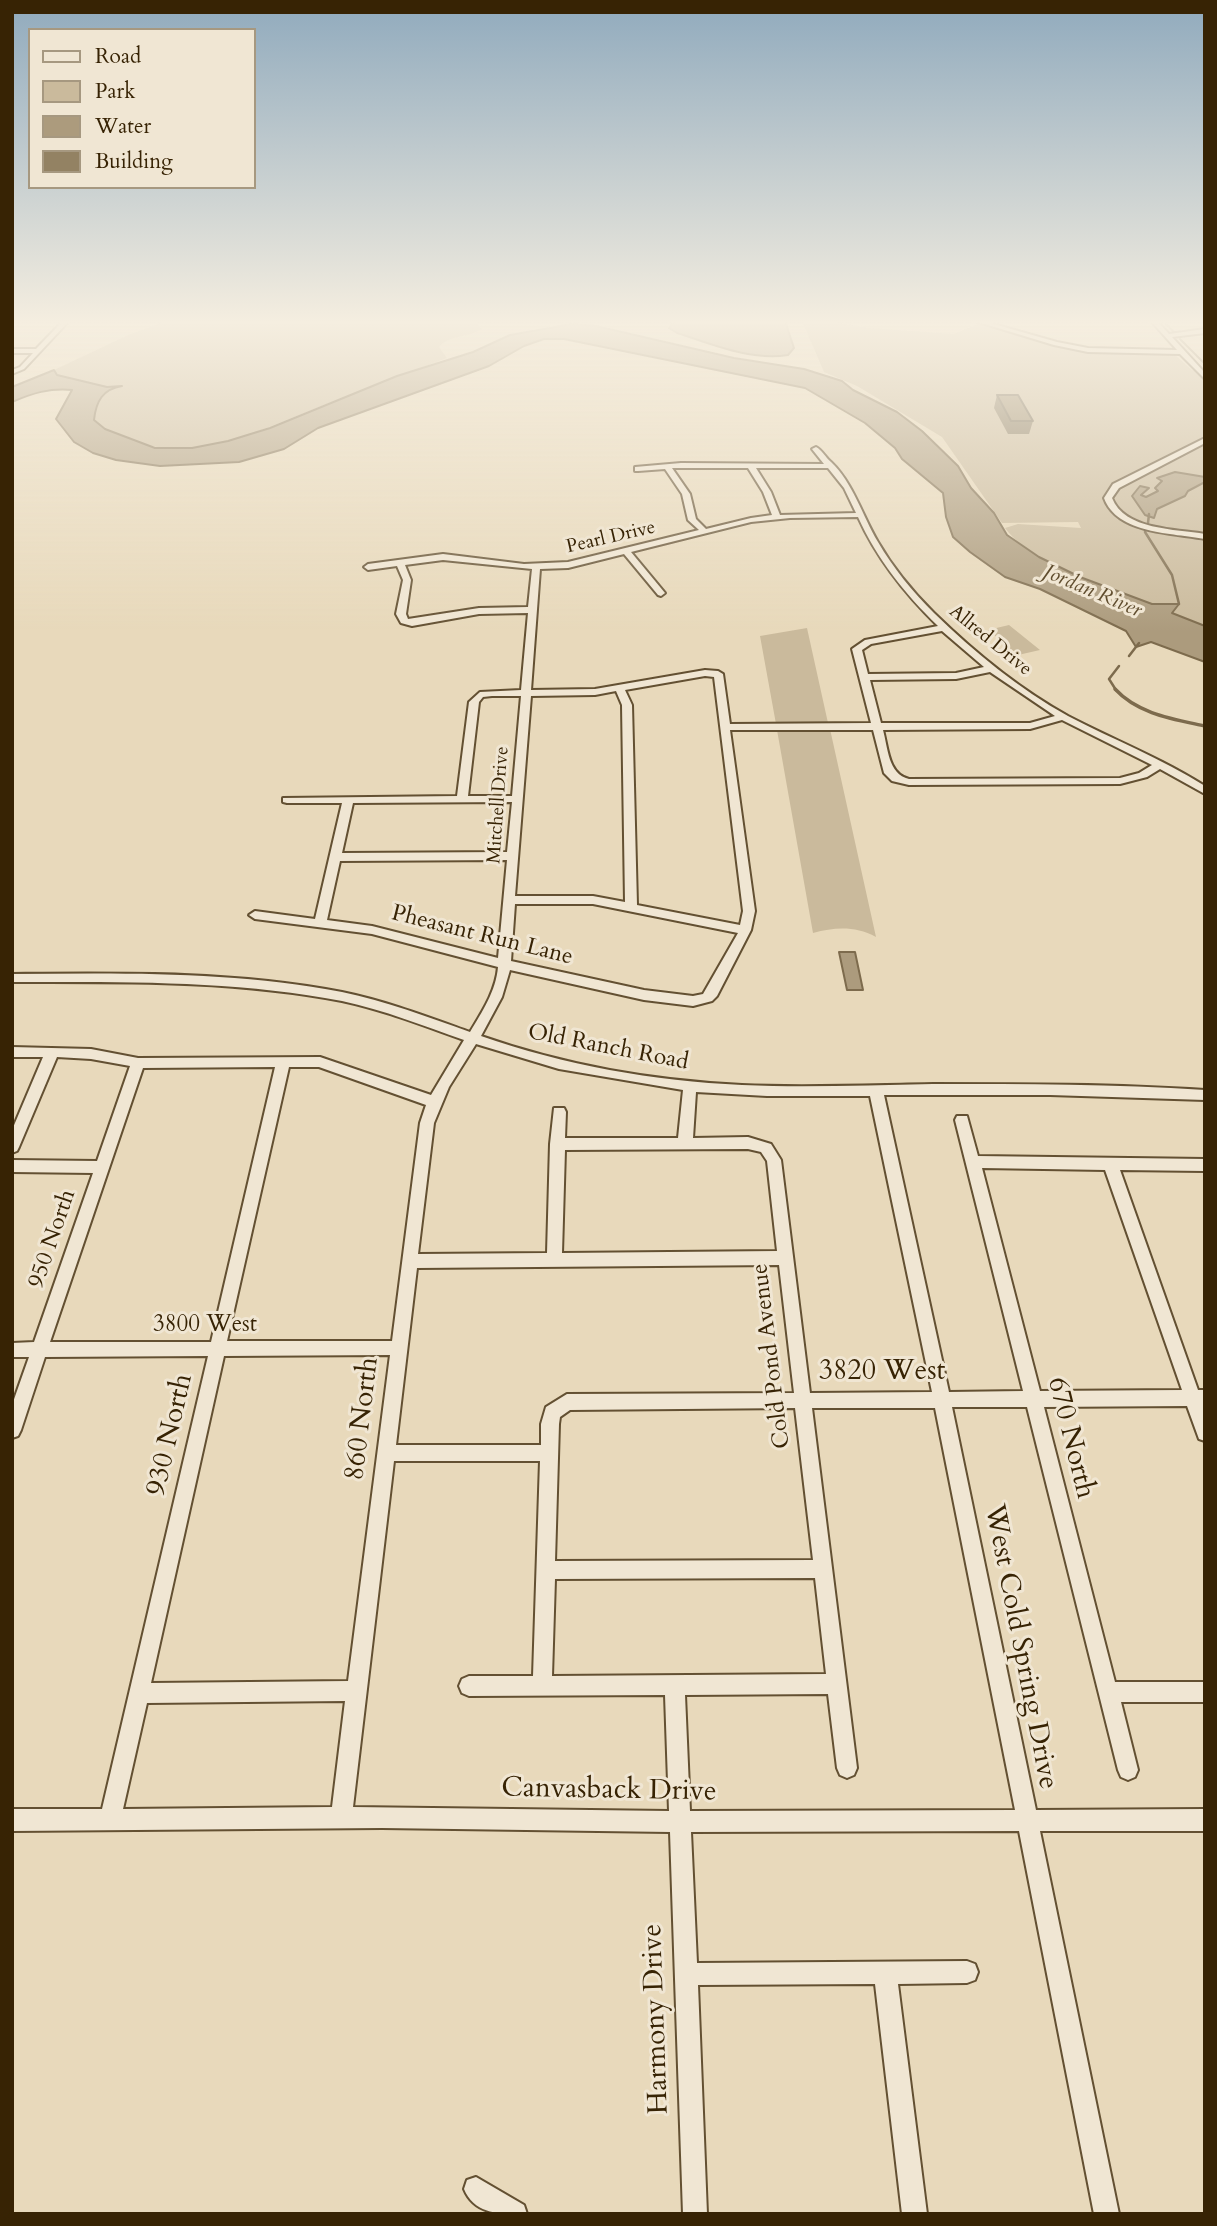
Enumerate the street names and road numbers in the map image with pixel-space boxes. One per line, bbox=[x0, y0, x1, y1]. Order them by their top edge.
street label: Pearl Drive bbox=[564, 517, 658, 559]
street label: Allred Drive bbox=[944, 601, 1036, 681]
street label: Mitchell Drive bbox=[484, 746, 514, 864]
street label: Pheasant Run Lane bbox=[388, 900, 576, 972]
street label: Old Ranch Road bbox=[525, 1019, 691, 1077]
street label: 950 North bbox=[23, 1186, 83, 1292]
street label: Cold Pond Avenue bbox=[747, 1262, 797, 1450]
street label: 3800 West bbox=[153, 1312, 257, 1340]
street label: 860 North bbox=[339, 1355, 387, 1483]
street label: 3820 West bbox=[819, 1356, 945, 1390]
street label: 930 North bbox=[141, 1371, 201, 1499]
street label: 670 North bbox=[1039, 1374, 1101, 1502]
street label: West Cold Spring Drive bbox=[976, 1502, 1064, 1792]
street label: Canvasback Drive bbox=[501, 1772, 717, 1810]
street label: Harmony Drive bbox=[637, 1923, 677, 2115]

